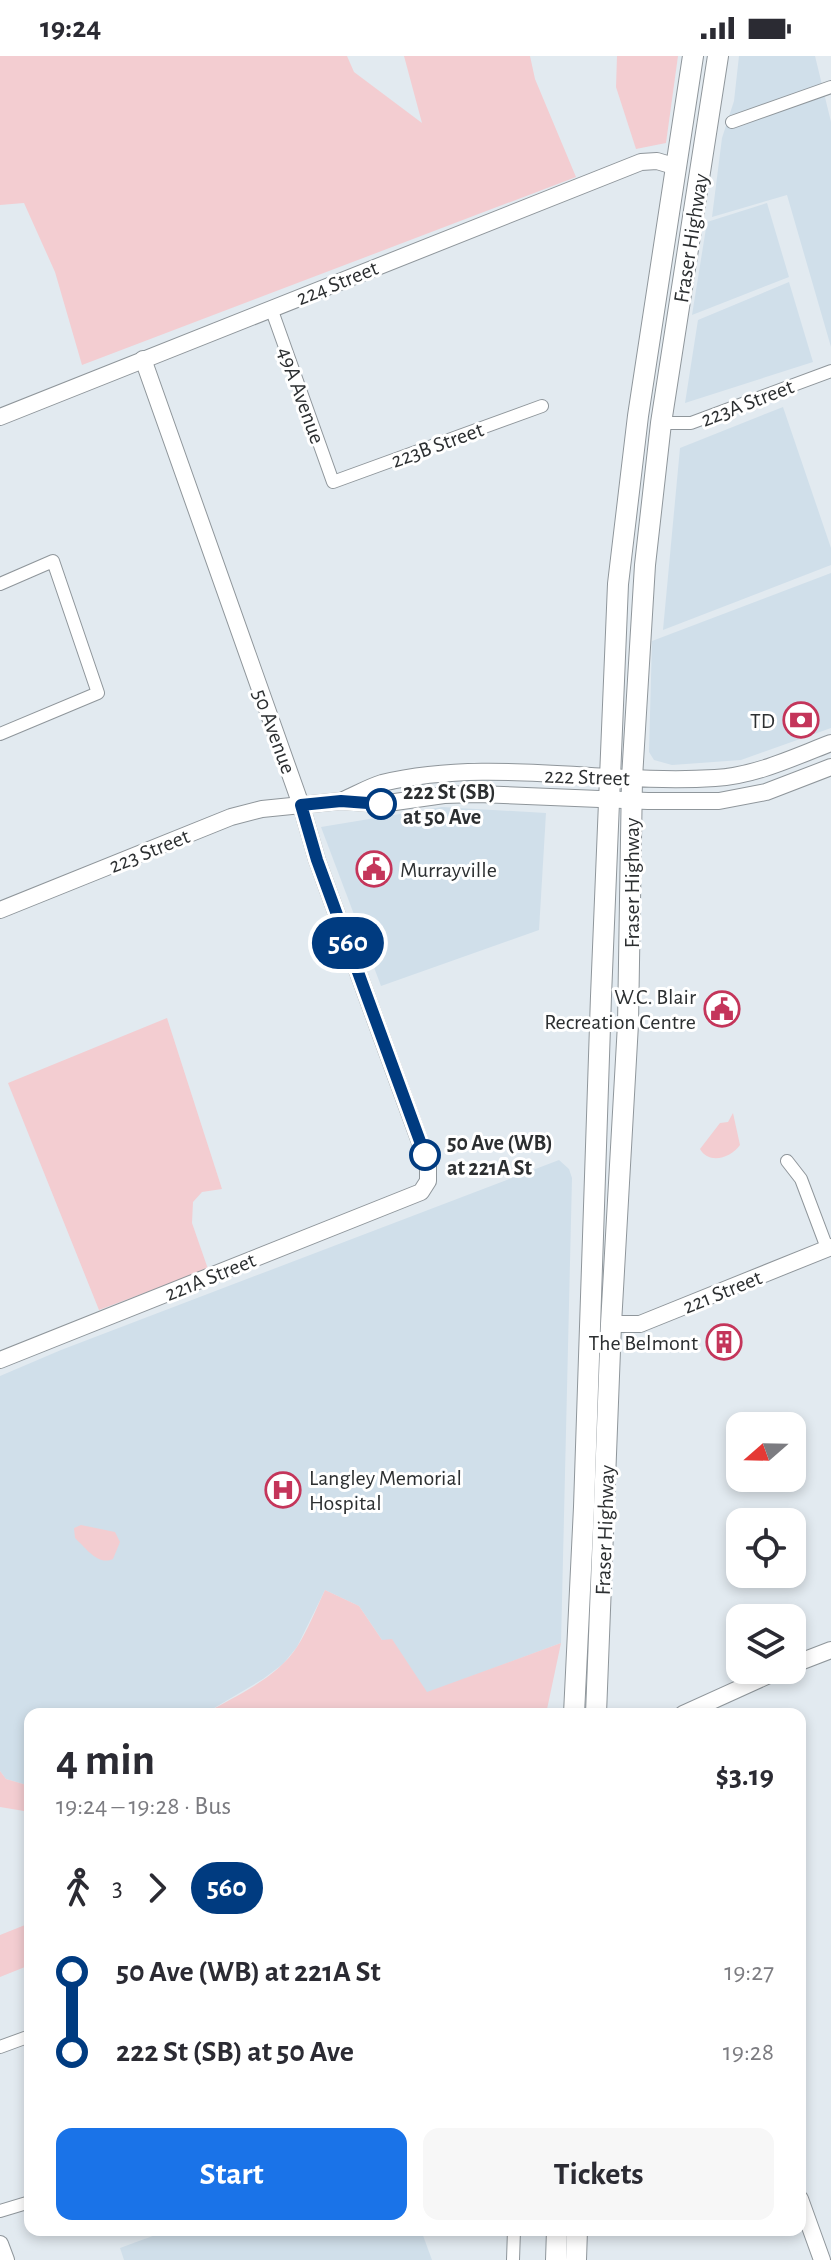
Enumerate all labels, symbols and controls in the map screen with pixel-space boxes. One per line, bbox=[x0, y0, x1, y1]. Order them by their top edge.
text: 19:24 bbox=[40, 13, 101, 43]
street label: Fraser Highway bbox=[670, 171, 712, 304]
street label: 224 Street bbox=[293, 257, 381, 309]
street label: 49A Avenue bbox=[273, 344, 329, 447]
street label: 223A Street bbox=[698, 375, 797, 431]
street label: 223B Street bbox=[388, 418, 486, 472]
street label: 50 Avenue bbox=[249, 686, 300, 777]
bank icon: TD bbox=[782, 701, 820, 739]
place label: TD bbox=[750, 710, 775, 732]
street label: 222 Street bbox=[544, 765, 630, 789]
place label: 222 St (SB) at 50 Ave bbox=[403, 781, 496, 828]
marker: 222 St (SB) at 50 Ave bbox=[366, 789, 396, 819]
street label: Fraser Highway bbox=[621, 817, 643, 948]
street label: 223 Street bbox=[106, 825, 193, 877]
public building icon: Murrayville bbox=[355, 850, 393, 888]
place label: Murrayville bbox=[400, 859, 497, 881]
line badge: 560 bbox=[302, 917, 394, 969]
text: 560 bbox=[328, 929, 368, 957]
place label: W.C. Blair Recreation Centre bbox=[544, 986, 696, 1033]
public building icon: W.C. Blair Recreation Centre bbox=[703, 990, 741, 1028]
place label: 50 Ave (WB) at 221A St bbox=[447, 1132, 553, 1179]
marker: 50 Ave (WB) at 221A St bbox=[410, 1140, 440, 1170]
street label: 221A Street bbox=[162, 1249, 259, 1305]
street label: 221 Street bbox=[680, 1266, 765, 1318]
building icon: The Belmont bbox=[705, 1323, 743, 1361]
place label: The Belmont bbox=[589, 1332, 698, 1354]
north arrow bbox=[726, 1412, 806, 1492]
map controls bbox=[726, 1412, 806, 1684]
street label: Fraser Highway bbox=[592, 1464, 618, 1596]
place label: Langley Memorial Hospital bbox=[309, 1467, 462, 1514]
hospital icon: Langley Memorial Hospital bbox=[264, 1471, 302, 1509]
button: locate bbox=[726, 1508, 806, 1588]
button: layers bbox=[726, 1604, 806, 1684]
text: 4 min bbox=[56, 1739, 155, 1783]
text: $3.19 bbox=[715, 1761, 774, 1791]
text: 19:24 – 19:28 · Bus bbox=[56, 1793, 231, 1819]
icon: walk bbox=[56, 1866, 100, 1910]
icon: forward bbox=[135, 1866, 179, 1910]
text: 560 bbox=[207, 1874, 247, 1902]
text: 3 bbox=[112, 1875, 123, 1901]
text: 50 Ave (WB) at 221A St bbox=[116, 1957, 381, 1987]
text: 19:27 bbox=[724, 1959, 774, 1985]
text: 222 St (SB) at 50 Ave bbox=[116, 2037, 354, 2067]
text: 19:28 bbox=[723, 2039, 774, 2065]
button: Start bbox=[56, 2128, 407, 2220]
button: Tickets bbox=[423, 2128, 774, 2220]

